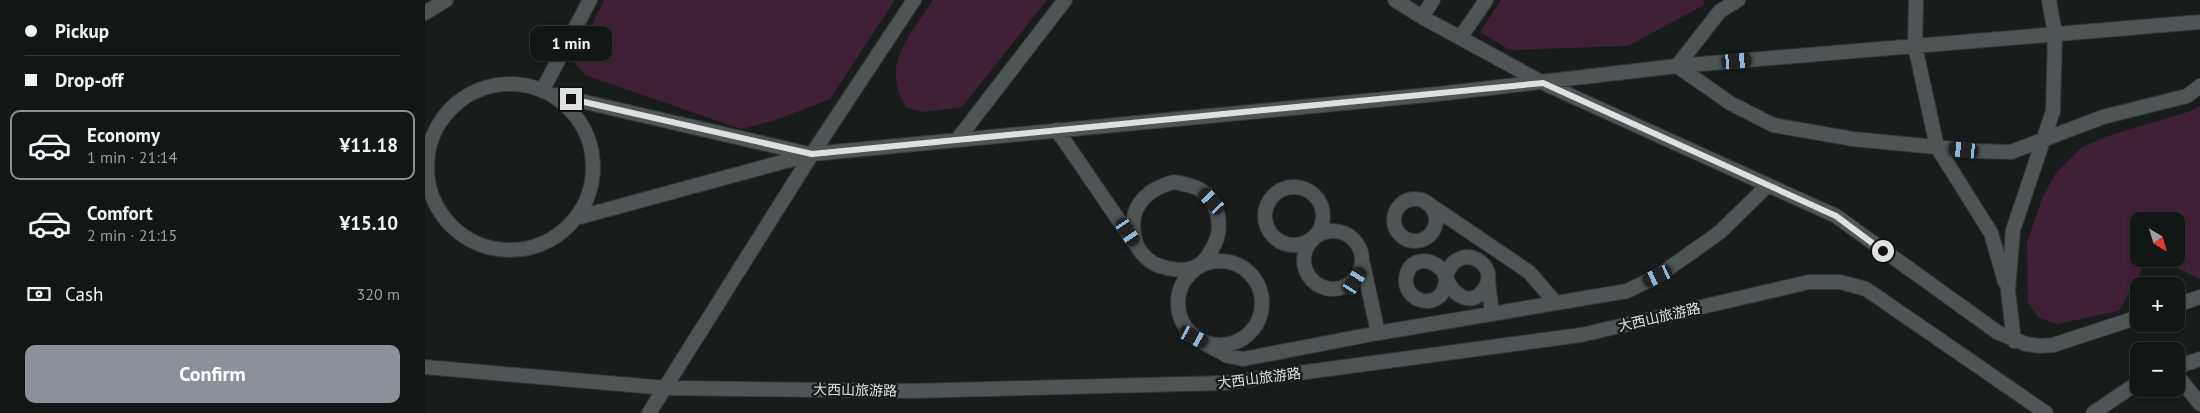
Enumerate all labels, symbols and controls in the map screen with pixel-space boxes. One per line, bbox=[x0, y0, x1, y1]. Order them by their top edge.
text: Pickup bbox=[55, 19, 109, 43]
callout: 1 min bbox=[530, 27, 612, 62]
text: 1 min bbox=[551, 33, 591, 53]
car bbox=[1721, 52, 1752, 70]
text: Drop-off bbox=[55, 68, 123, 92]
route end bbox=[560, 88, 582, 110]
icon: car bbox=[27, 123, 72, 168]
text: Economy bbox=[87, 123, 160, 147]
text: ¥11.18 bbox=[339, 133, 398, 157]
car bbox=[1948, 141, 1979, 159]
text: 1 min · 21:14 bbox=[87, 147, 177, 167]
car bbox=[1196, 185, 1227, 217]
icon: car bbox=[27, 201, 72, 246]
text: Comfort bbox=[87, 201, 153, 225]
text: ¥15.10 bbox=[339, 211, 398, 235]
north arrow bbox=[2130, 212, 2185, 268]
map controls bbox=[2130, 212, 2185, 397]
car bbox=[1113, 215, 1142, 249]
text: 2 min · 21:15 bbox=[87, 225, 177, 245]
route start bbox=[1872, 240, 1894, 262]
car bbox=[1641, 263, 1674, 289]
car bbox=[1340, 264, 1369, 298]
button: + bbox=[2130, 277, 2185, 332]
icon: cash bbox=[25, 280, 53, 308]
text: Cash bbox=[65, 282, 103, 306]
text: 320 m bbox=[357, 284, 400, 304]
street label: 大西山旅游路 bbox=[1616, 299, 1702, 335]
car bbox=[1177, 323, 1210, 351]
button: − bbox=[2130, 342, 2185, 397]
button: Confirm bbox=[25, 345, 400, 403]
street label: 大西山旅游路 bbox=[1216, 364, 1302, 392]
street label: 大西山旅游路 bbox=[813, 380, 897, 400]

